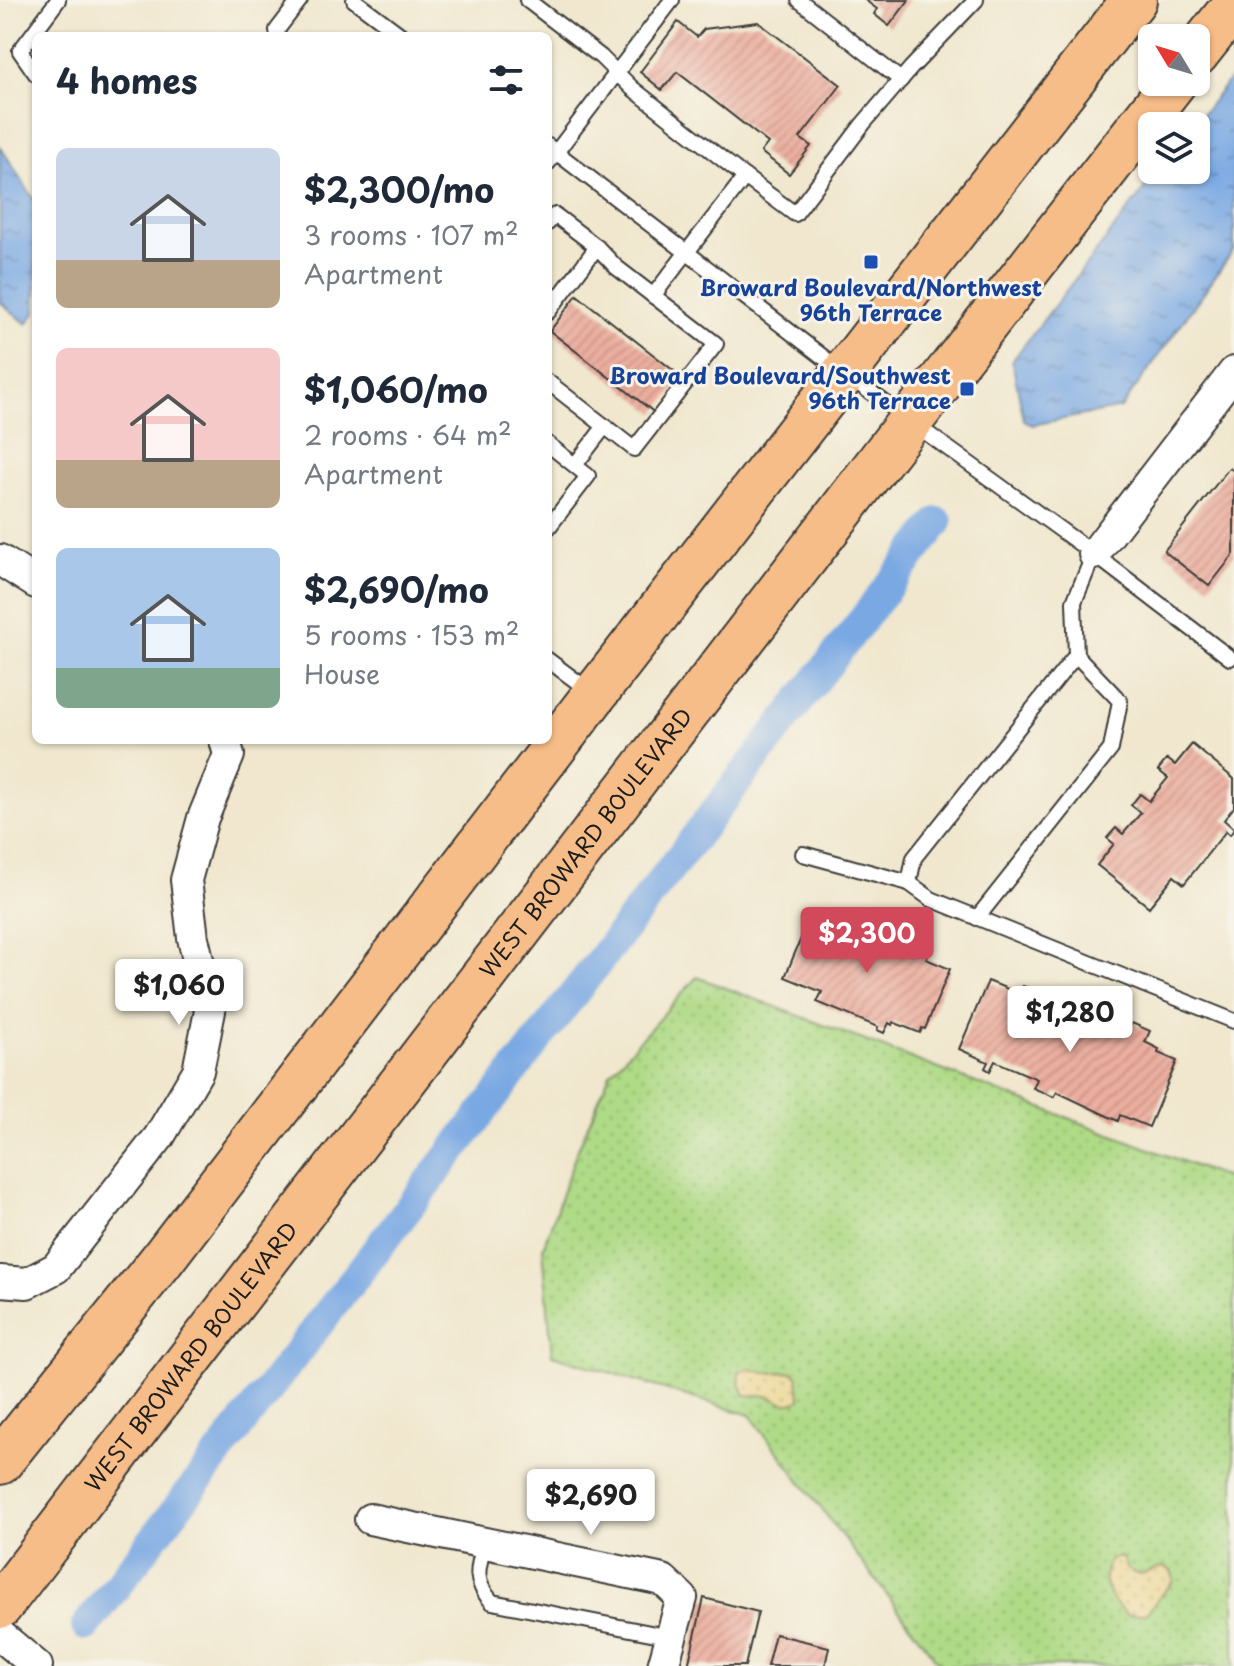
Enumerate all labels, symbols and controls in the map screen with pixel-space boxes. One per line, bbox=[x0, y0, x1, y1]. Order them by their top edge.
north arrow bbox=[1138, 24, 1210, 96]
map controls bbox=[1138, 24, 1210, 184]
text: 4 homes bbox=[56, 54, 198, 106]
icon: filters bbox=[484, 58, 528, 102]
button: layers bbox=[1138, 112, 1210, 184]
text: $2,300/mo bbox=[304, 163, 494, 215]
icon: home bbox=[120, 180, 216, 276]
text: 3 rooms · 107 m² bbox=[304, 215, 519, 254]
marker: Broward Boulevard/Northwest 96th Terrace bbox=[862, 253, 880, 271]
text: Apartment bbox=[304, 254, 443, 293]
place label: Broward Boulevard/Northwest 96th Terrace bbox=[700, 270, 1042, 328]
place label: Broward Boulevard/Southwest 96th Terrace bbox=[609, 358, 951, 416]
text: $1,060/mo bbox=[304, 363, 488, 415]
icon: home bbox=[120, 380, 216, 476]
marker: Broward Boulevard/Southwest 96th Terrace bbox=[958, 380, 976, 398]
text: 2 rooms · 64 m² bbox=[304, 415, 512, 454]
text: Apartment bbox=[304, 454, 443, 493]
text: $2,690/mo bbox=[304, 563, 489, 615]
icon: home bbox=[120, 580, 216, 676]
text: 5 rooms · 153 m² bbox=[304, 615, 519, 654]
text: House bbox=[304, 654, 380, 693]
street label: WEST BROWARD BOULEVARD bbox=[470, 700, 699, 984]
pin: $2,300 bbox=[802, 907, 932, 975]
text: $2,300 bbox=[819, 913, 915, 952]
pin: $1,060 bbox=[114, 959, 244, 1027]
text: $1,060 bbox=[133, 965, 225, 1004]
pin: $1,280 bbox=[1005, 986, 1135, 1054]
text: $1,280 bbox=[1026, 992, 1114, 1031]
street label: WEST BROWARD BOULEVARD bbox=[76, 1214, 304, 1498]
pin: $2,690 bbox=[526, 1469, 656, 1537]
text: $2,690 bbox=[545, 1475, 637, 1514]

